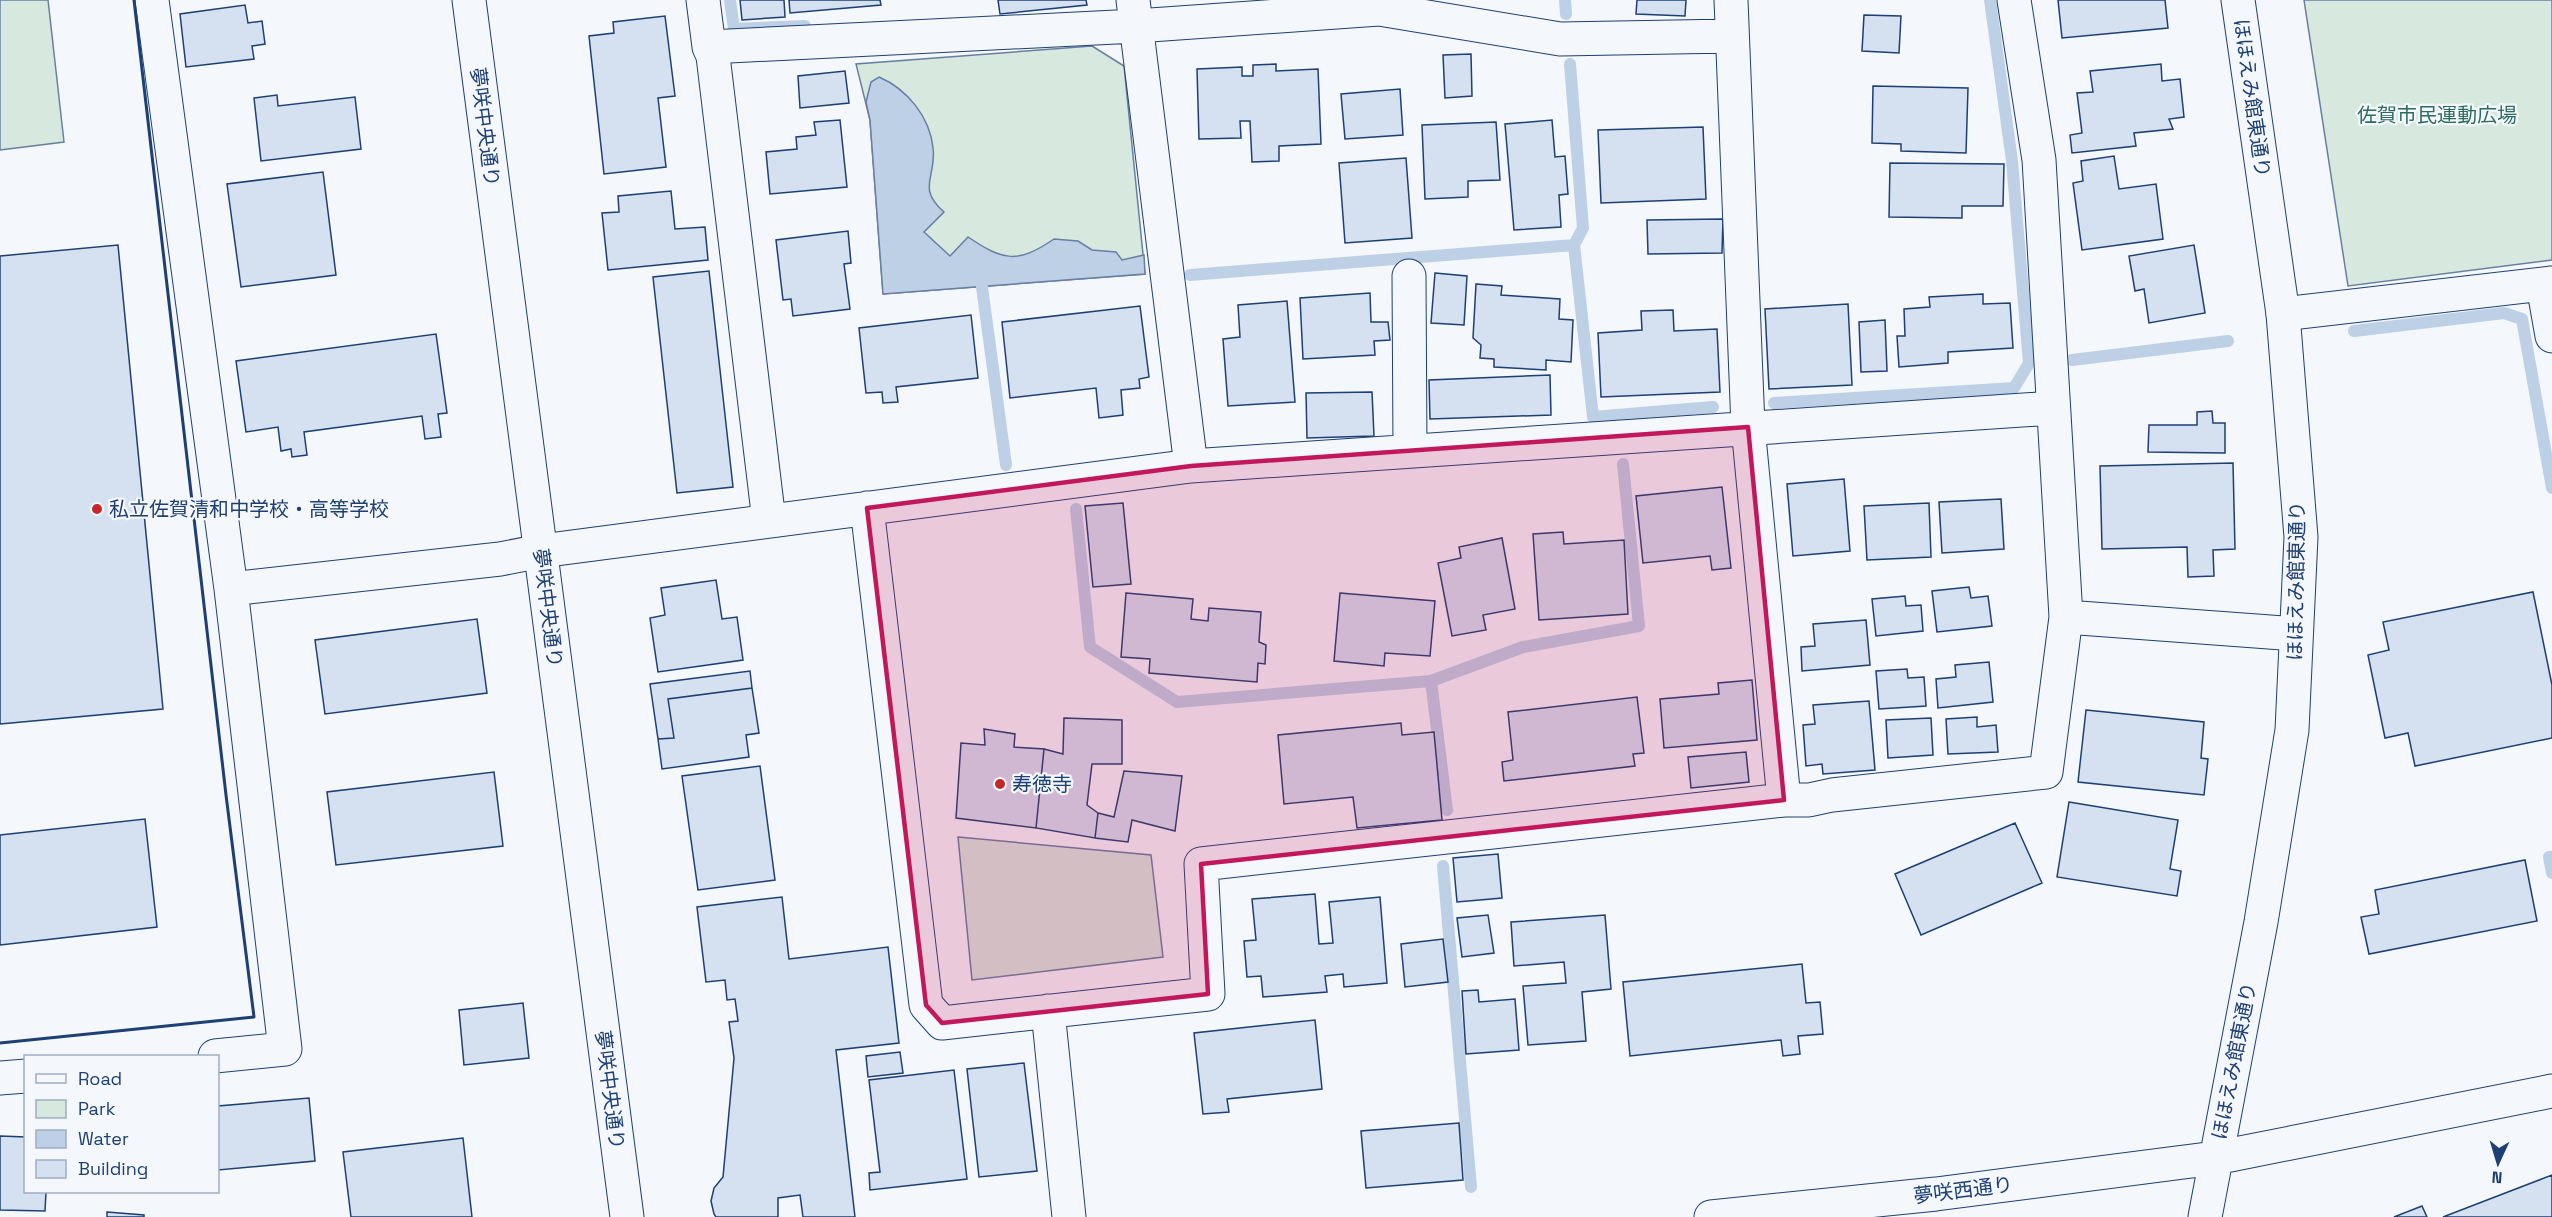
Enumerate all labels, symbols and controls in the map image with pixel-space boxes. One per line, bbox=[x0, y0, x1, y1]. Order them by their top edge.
street label: ほほえみ館東通り bbox=[2228, 17, 2276, 179]
street label: 夢咲中央通り bbox=[465, 66, 505, 188]
park label: 佐賀市民運動広場 bbox=[2357, 102, 2517, 128]
place label: 私立佐賀清和中学校・高等学校 bbox=[109, 496, 389, 522]
street label: ほほえみ館東通り bbox=[2282, 501, 2310, 661]
marker: 私立佐賀清和中学校・高等学校 bbox=[90, 502, 104, 516]
street label: 夢咲中央通り bbox=[528, 547, 568, 669]
place label: 寿徳寺 bbox=[1012, 771, 1072, 797]
marker: 寿徳寺 bbox=[993, 777, 1007, 791]
street label: ほほえみ館東通り bbox=[2206, 980, 2262, 1142]
street label: 夢咲中央通り bbox=[590, 1029, 630, 1151]
legend bbox=[24, 1055, 219, 1193]
text: Road bbox=[78, 1067, 122, 1090]
text: Park bbox=[78, 1097, 116, 1120]
text: Water bbox=[78, 1127, 129, 1150]
north arrow bbox=[2468, 1133, 2528, 1193]
text: Building bbox=[78, 1157, 148, 1180]
text: N bbox=[2491, 1167, 2503, 1188]
street label: 夢咲西通り bbox=[1912, 1171, 2014, 1209]

